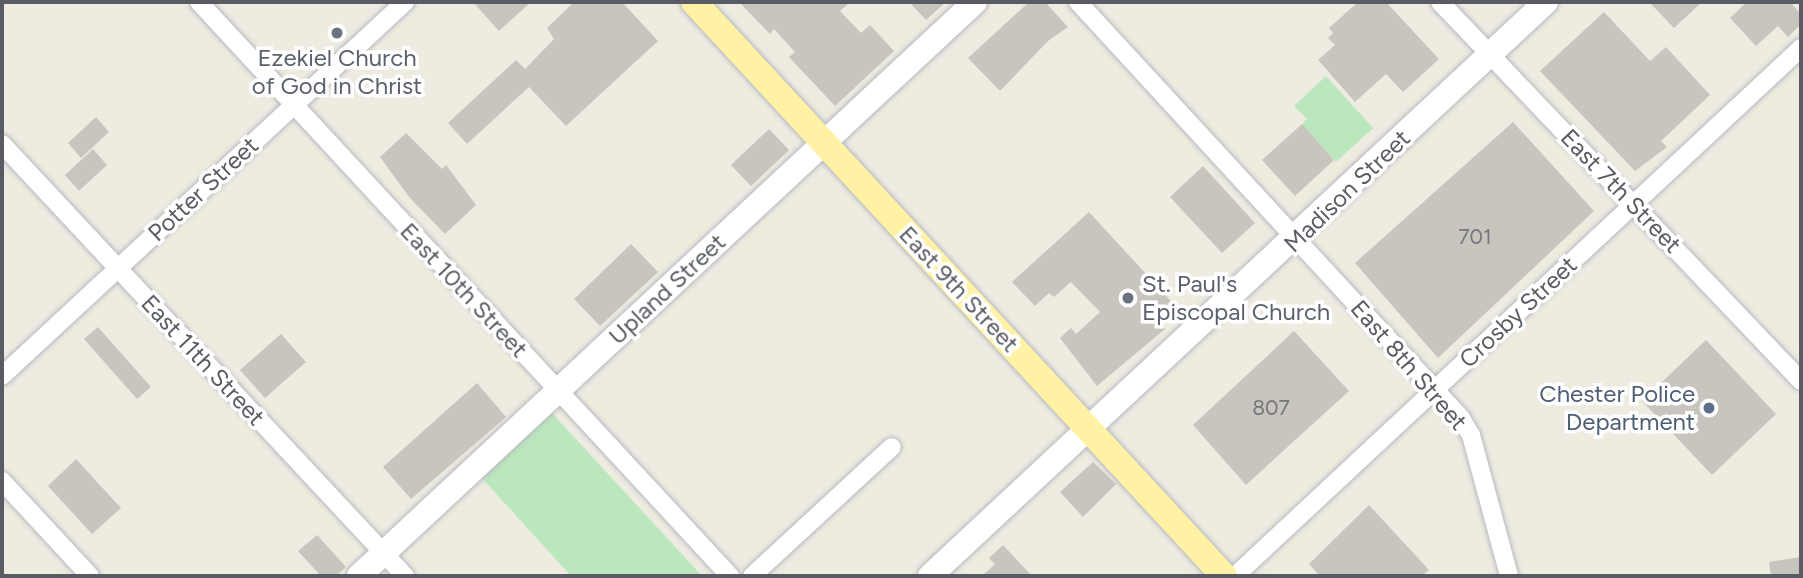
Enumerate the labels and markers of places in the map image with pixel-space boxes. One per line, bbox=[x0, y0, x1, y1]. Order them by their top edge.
marker: Ezekiel Church of God in Christ bbox=[329, 25, 345, 41]
place label: Ezekiel Church of God in Christ bbox=[252, 44, 422, 100]
place label: St. Paul's Episcopal Church bbox=[1142, 270, 1330, 326]
marker: St. Paul's Episcopal Church bbox=[1120, 290, 1136, 306]
place label: Chester Police Department bbox=[1539, 380, 1695, 436]
marker: Chester Police Department bbox=[1701, 400, 1717, 416]

